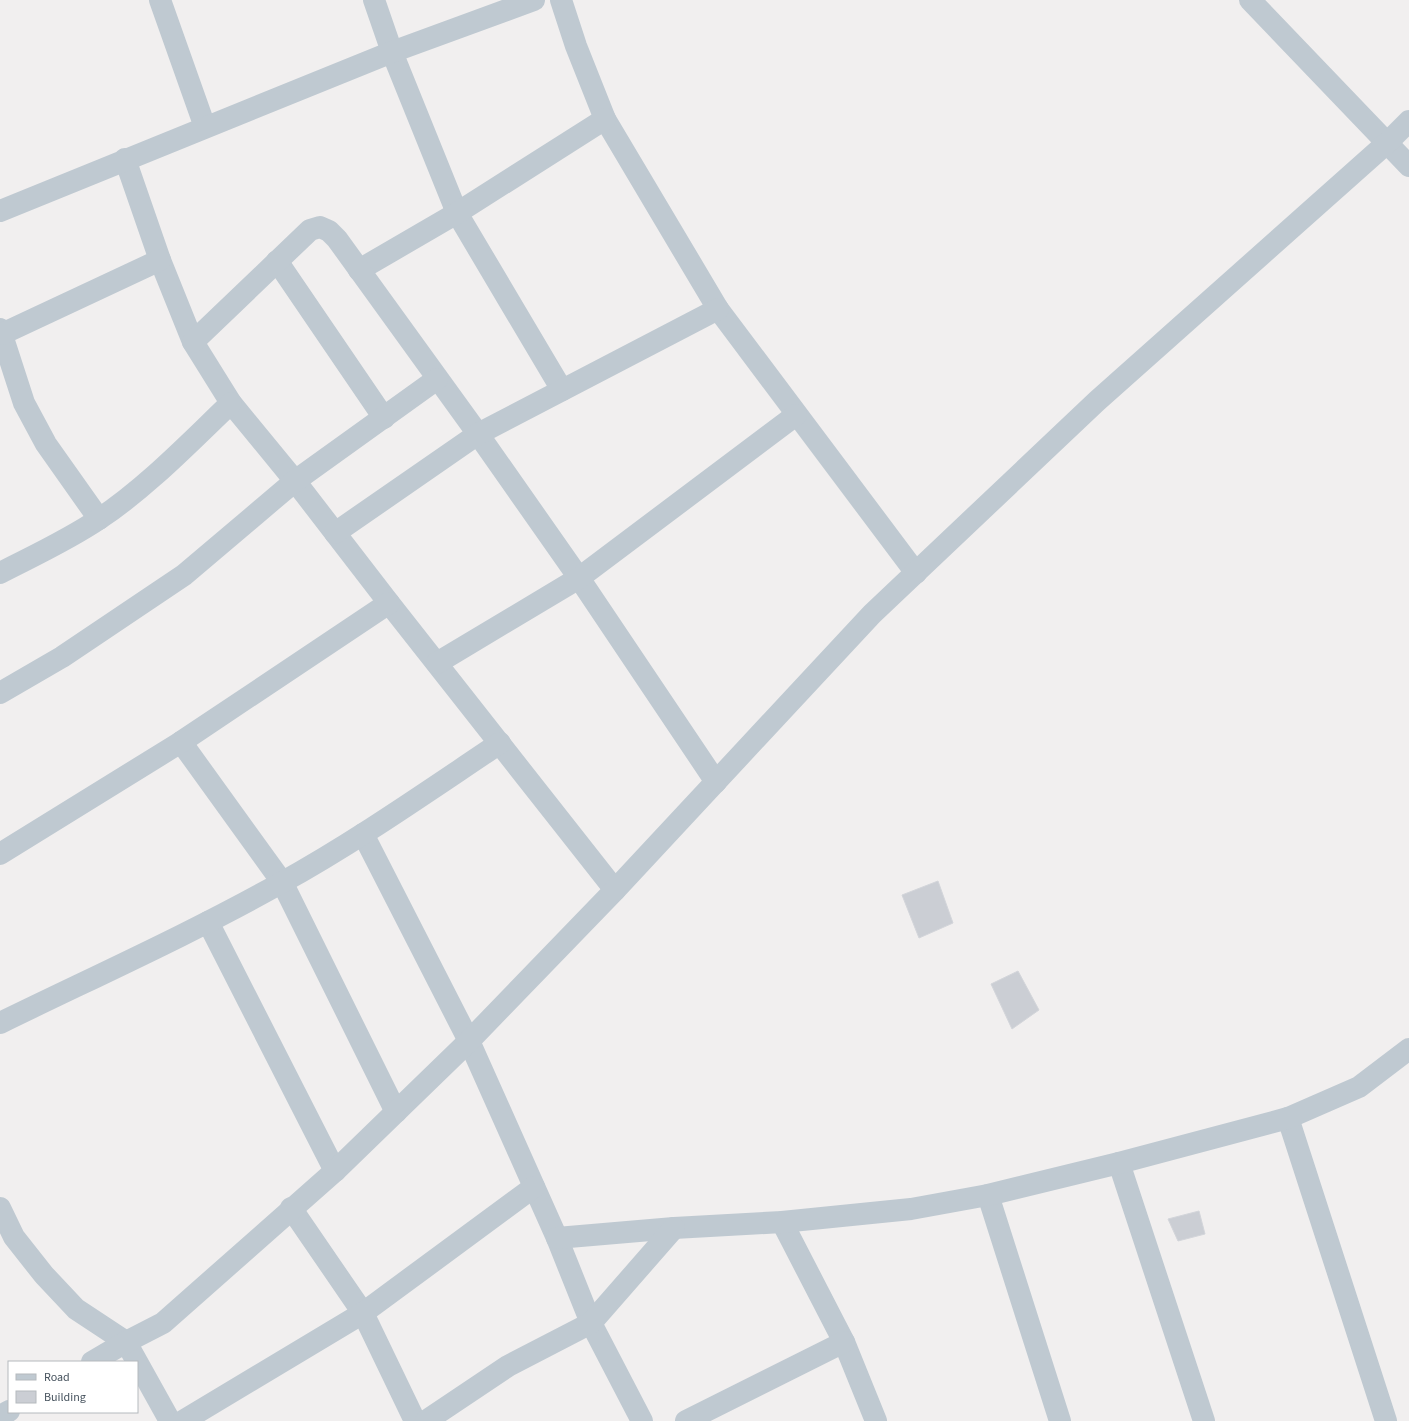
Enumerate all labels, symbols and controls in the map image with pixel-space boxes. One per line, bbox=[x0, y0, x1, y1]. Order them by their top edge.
legend bbox=[8, 1361, 138, 1413]
text: Road bbox=[44, 1369, 70, 1386]
text: Building bbox=[44, 1389, 86, 1406]

